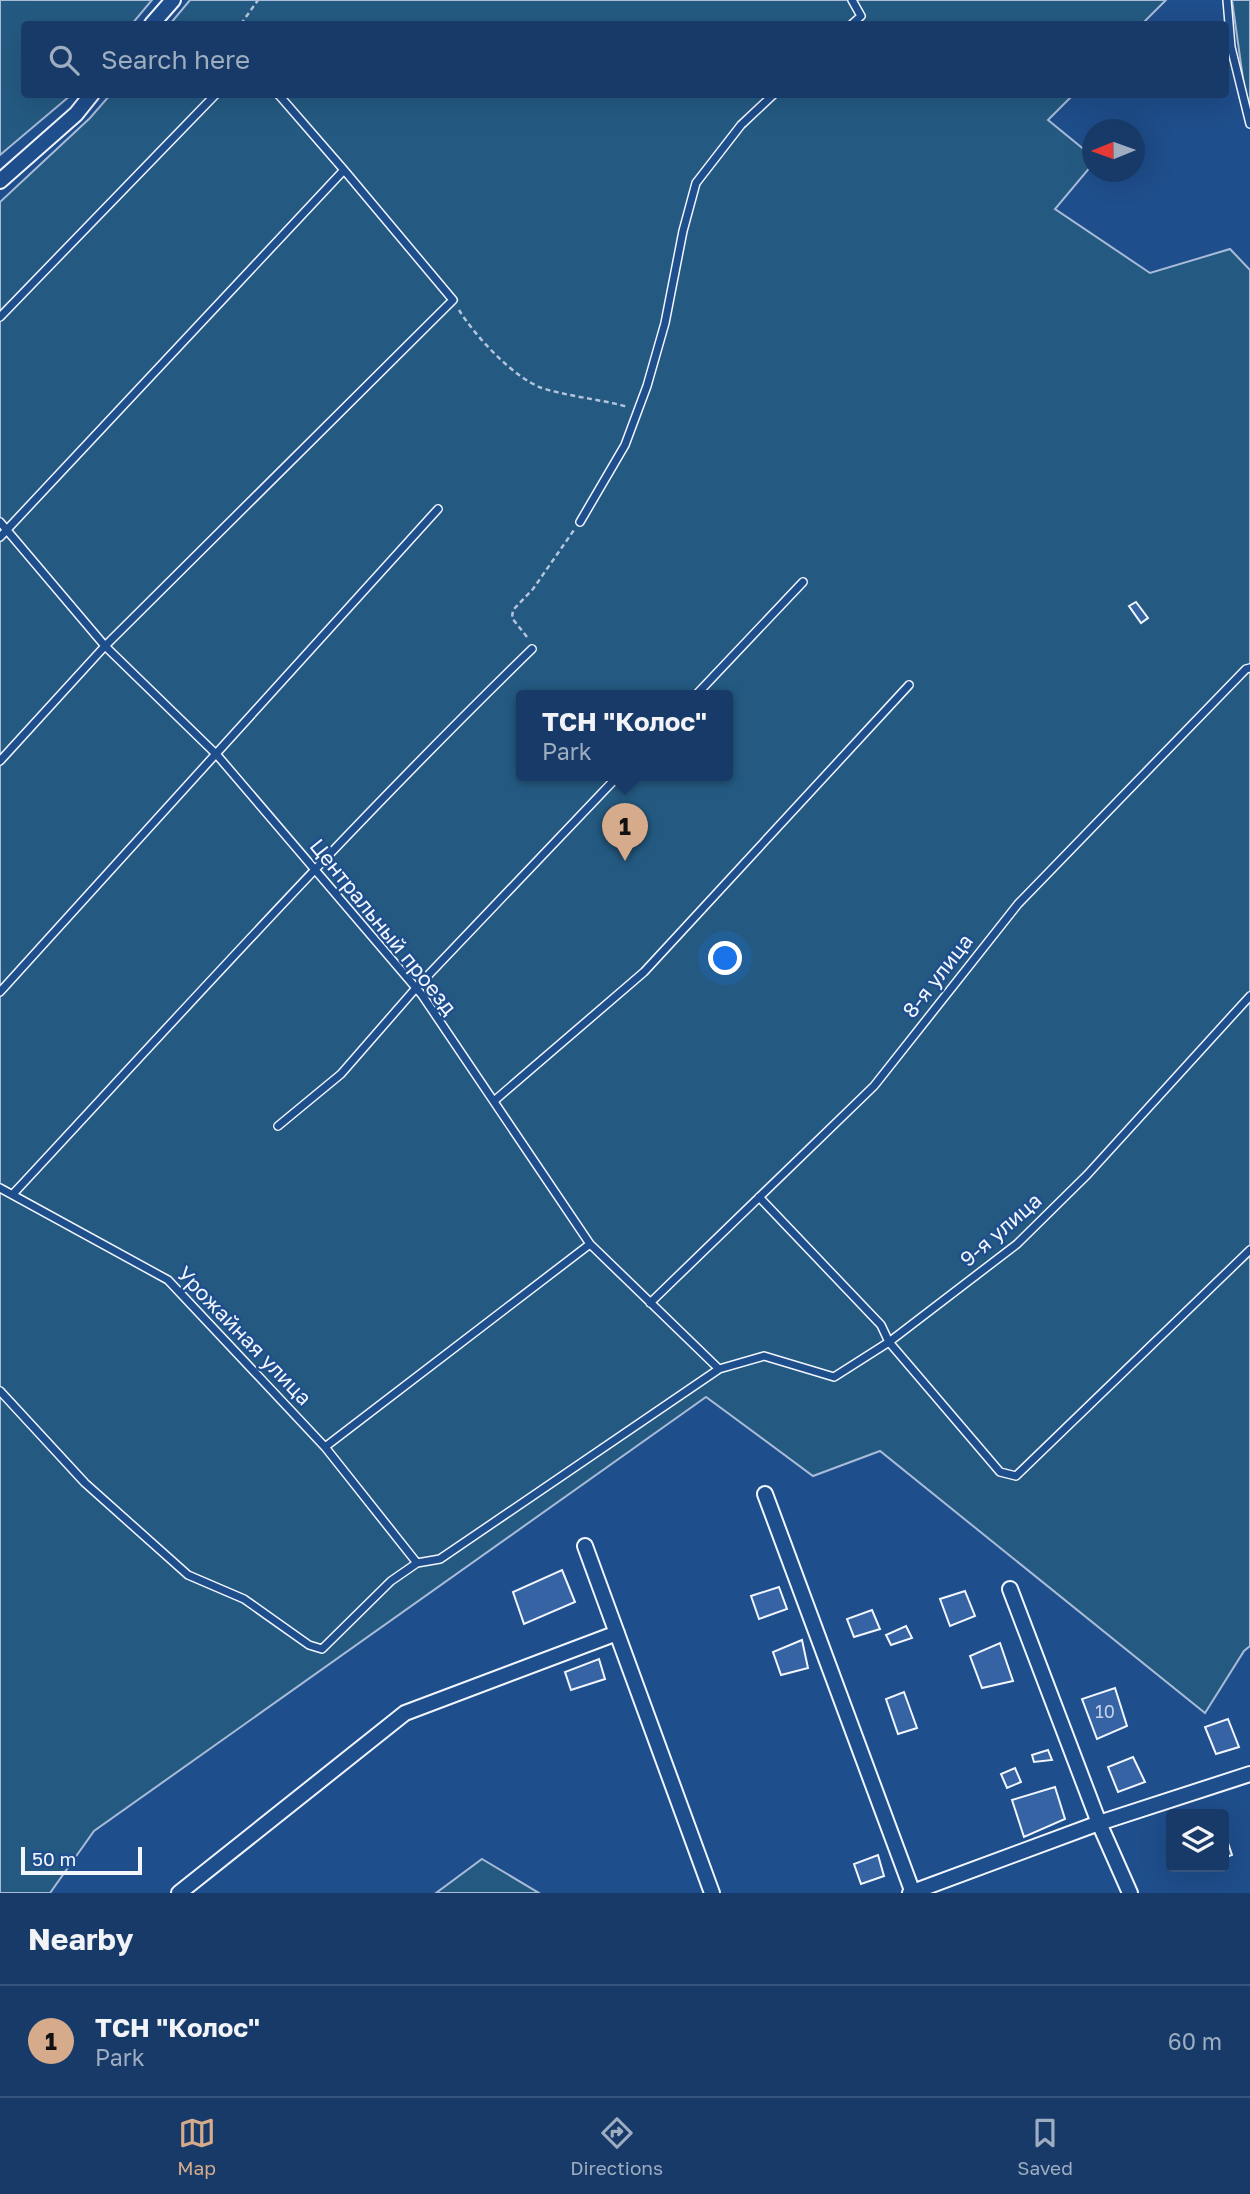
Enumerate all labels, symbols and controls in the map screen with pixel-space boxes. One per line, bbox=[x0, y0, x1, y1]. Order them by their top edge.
search box bbox=[21, 21, 1229, 98]
icon: search bbox=[45, 41, 83, 79]
text: Search here bbox=[101, 44, 250, 75]
north arrow bbox=[1082, 119, 1145, 182]
popup bbox=[516, 690, 733, 781]
text: ТСН "Колос" bbox=[542, 706, 707, 737]
text: Park bbox=[542, 737, 592, 765]
pin: 1 bbox=[602, 803, 648, 861]
street label: Центральный проезд bbox=[305, 833, 463, 1020]
street label: 8-я улица bbox=[896, 928, 978, 1023]
your location bbox=[708, 941, 742, 975]
street label: 9-я улица bbox=[954, 1187, 1046, 1272]
street label: Урожайная улица bbox=[172, 1260, 318, 1410]
house number: 10 bbox=[1095, 1700, 1115, 1722]
map controls bbox=[1166, 1809, 1229, 1872]
button: layers bbox=[1166, 1809, 1229, 1872]
scale bar bbox=[21, 1844, 142, 1876]
text: 50 m bbox=[32, 1847, 76, 1870]
text: Nearby bbox=[28, 1921, 133, 1957]
text: ТСН "Колос" bbox=[95, 2012, 260, 2043]
text: 1 bbox=[45, 2027, 57, 2055]
text: 60 m bbox=[1168, 2027, 1222, 2055]
text: Park bbox=[95, 2043, 145, 2071]
tab: Map bbox=[177, 2114, 216, 2179]
tab: Directions bbox=[570, 2114, 663, 2179]
tab: Saved bbox=[1017, 2114, 1073, 2179]

